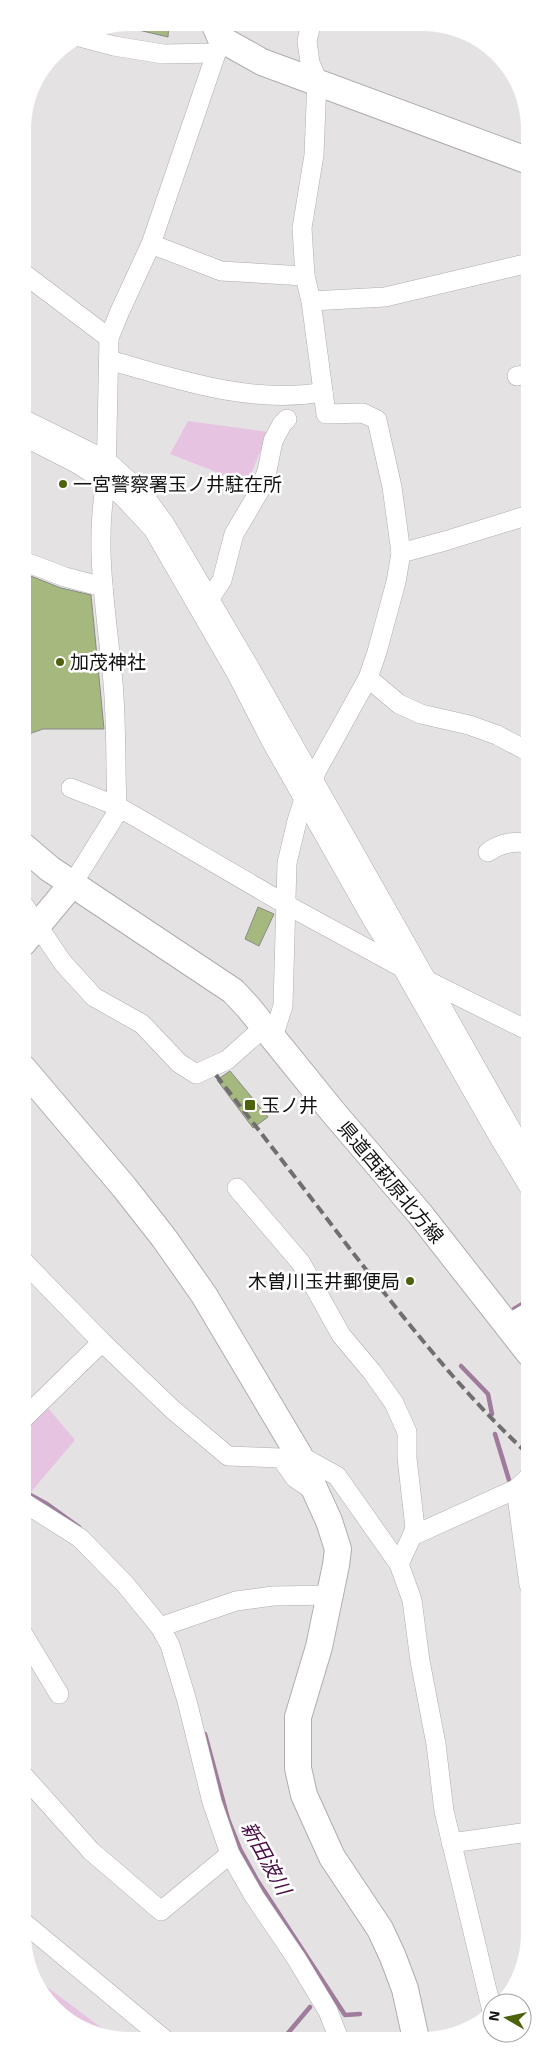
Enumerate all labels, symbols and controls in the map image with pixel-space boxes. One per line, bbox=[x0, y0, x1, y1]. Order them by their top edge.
place label: 一宮警察署玉ノ井駐在所 bbox=[73, 472, 282, 495]
marker: 一宮警察署玉ノ井駐在所 bbox=[57, 478, 69, 490]
place label: 加茂神社 bbox=[70, 650, 146, 673]
marker: 加茂神社 bbox=[54, 656, 66, 668]
place label: 玉ノ井 bbox=[261, 1093, 318, 1116]
marker: 玉ノ井 bbox=[243, 1098, 257, 1112]
street label: 県道西萩原北方線 bbox=[334, 1116, 449, 1247]
place label: 木曽川玉井郵便局 bbox=[248, 1269, 400, 1292]
marker: 木曽川玉井郵便局 bbox=[404, 1275, 416, 1287]
water label: 新田波川 bbox=[237, 1817, 298, 1900]
north arrow bbox=[482, 1993, 532, 2043]
text: N bbox=[484, 2010, 503, 2022]

